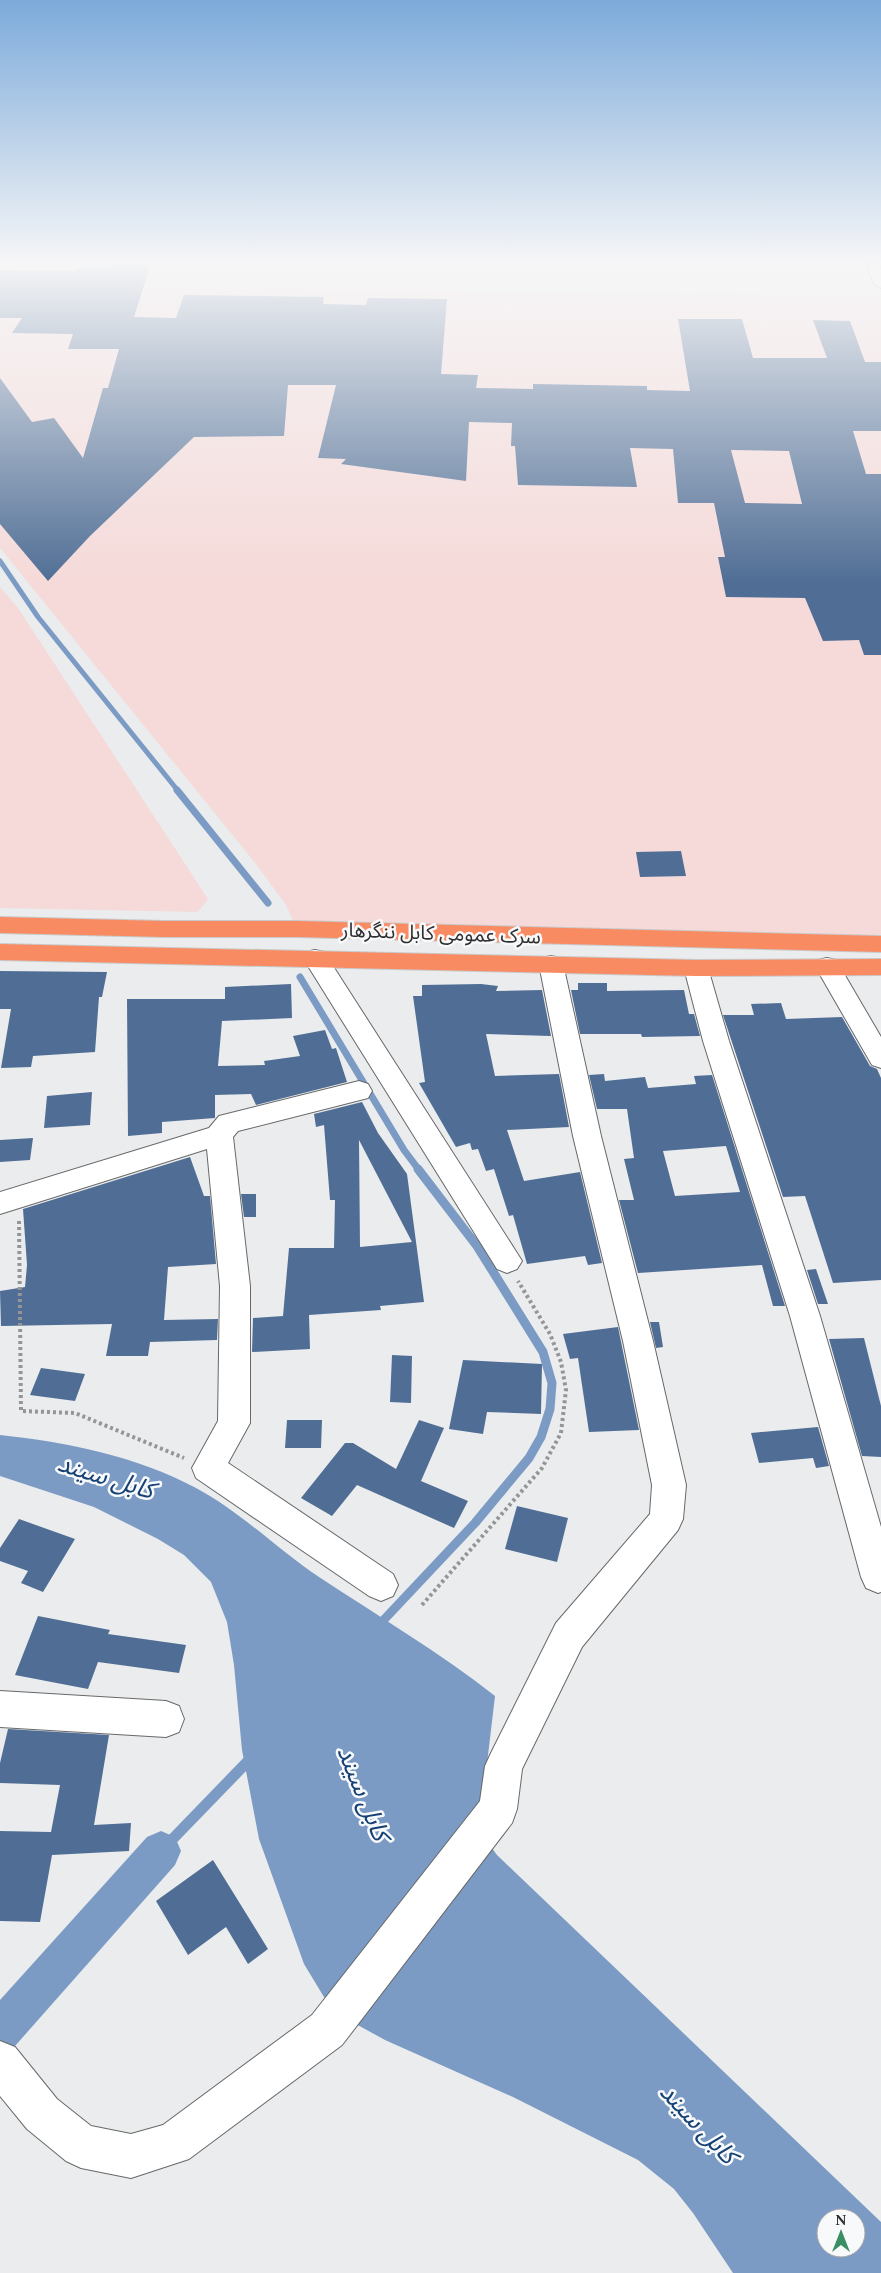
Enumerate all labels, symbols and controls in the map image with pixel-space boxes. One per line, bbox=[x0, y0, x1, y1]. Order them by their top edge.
street label: سرک عمومی کابل ننگرهار bbox=[340, 915, 541, 952]
water label: کابل سيند bbox=[52, 1445, 163, 1512]
water label: کابل سيند bbox=[326, 1741, 400, 1851]
water label: کابل سيند bbox=[650, 2075, 748, 2177]
north arrow bbox=[816, 2208, 866, 2258]
text: N bbox=[835, 2210, 847, 2231]

